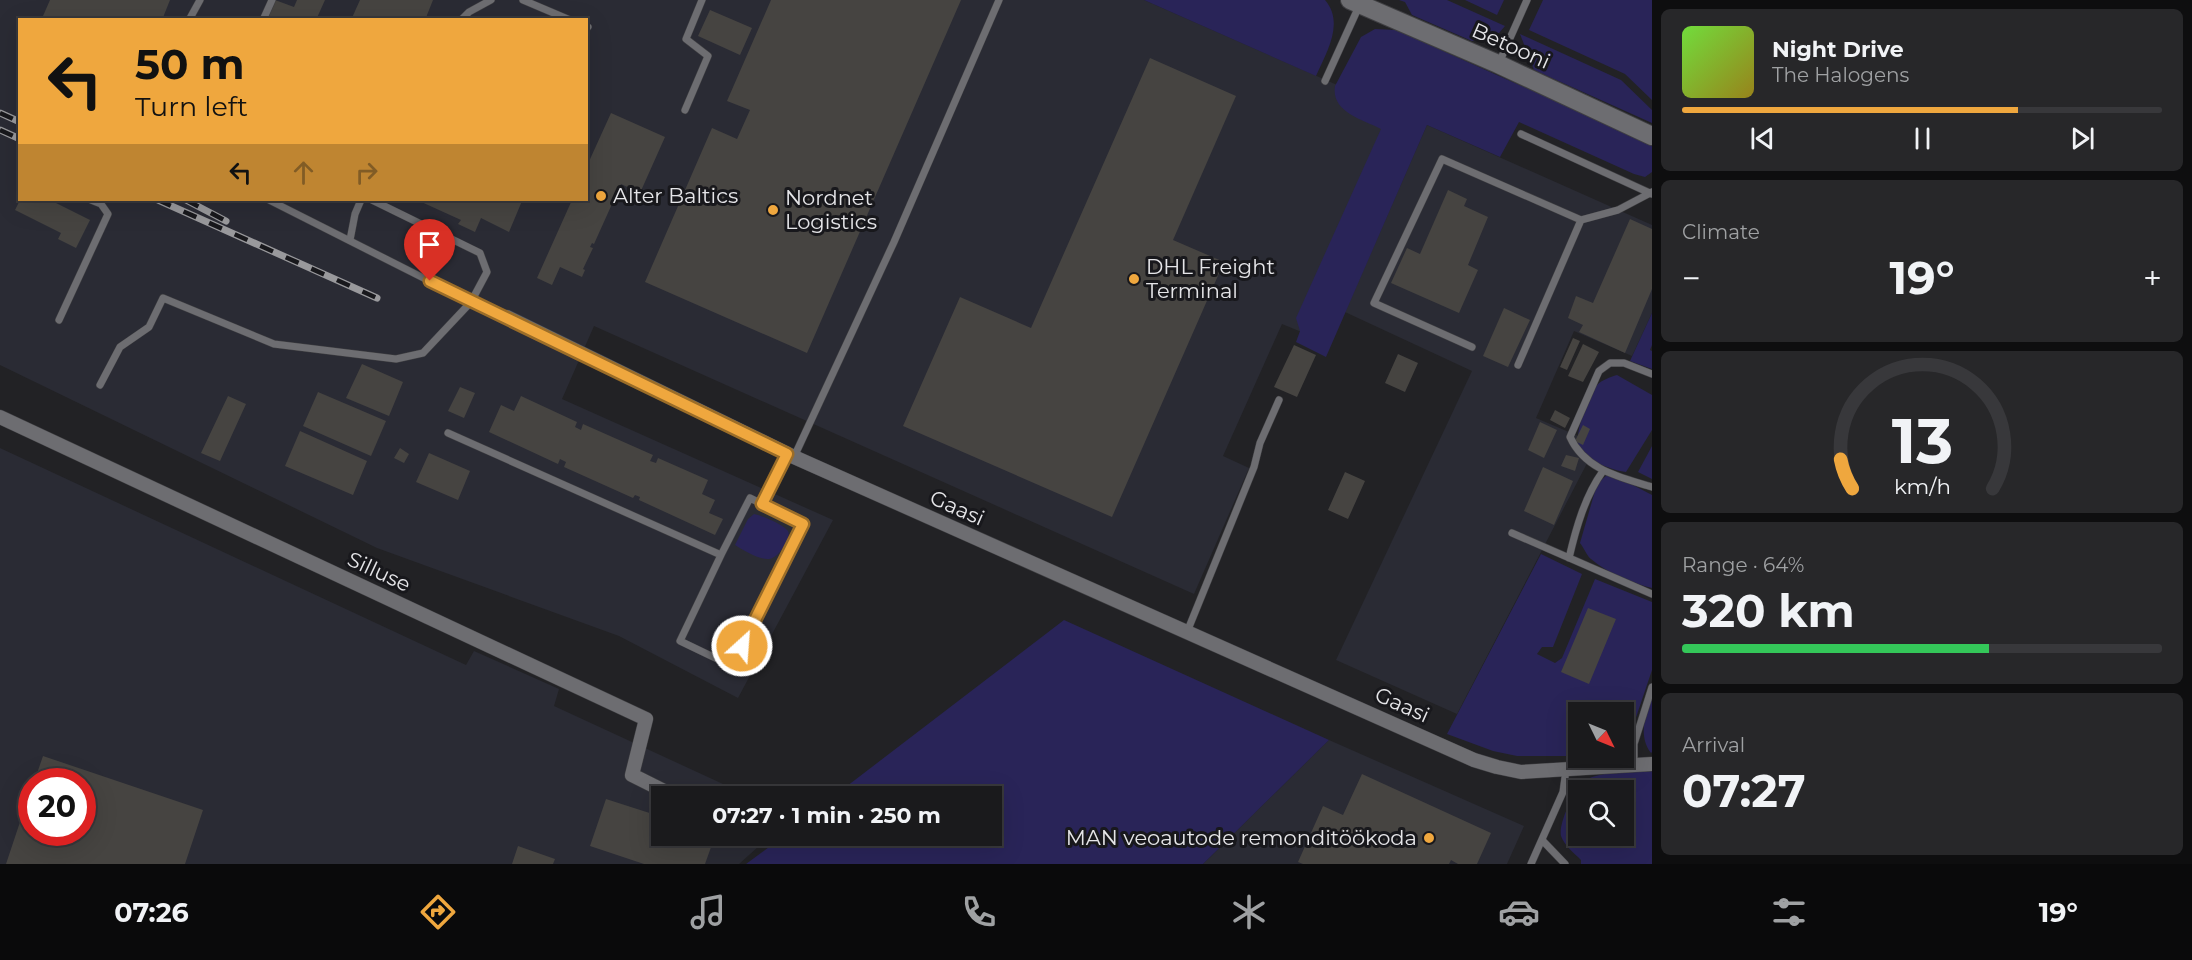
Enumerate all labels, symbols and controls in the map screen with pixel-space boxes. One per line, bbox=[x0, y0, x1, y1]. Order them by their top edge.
street label: Betooni bbox=[1468, 17, 1554, 74]
text: Night Drive bbox=[1772, 36, 1904, 63]
text: 50 m bbox=[135, 38, 244, 90]
icon: left bbox=[36, 42, 114, 120]
text: The Halogens bbox=[1772, 63, 1909, 87]
text: Turn left bbox=[135, 90, 248, 123]
icon: previous bbox=[1746, 122, 1779, 155]
icon: pause bbox=[1906, 122, 1939, 155]
icon: next bbox=[2066, 122, 2099, 155]
icon: left bbox=[224, 156, 257, 189]
icon: ahead bbox=[287, 156, 320, 189]
icon: right bbox=[350, 156, 383, 189]
place label: Alter Baltics bbox=[613, 183, 738, 208]
place label: Nordnet Logistics bbox=[785, 185, 877, 234]
marker: Alter Baltics bbox=[594, 189, 608, 203]
marker: Nordnet Logistics bbox=[766, 203, 780, 217]
pin bbox=[404, 219, 455, 281]
text: Climate bbox=[1682, 220, 1760, 244]
icon: arrive bbox=[413, 228, 446, 261]
text: 19° bbox=[1889, 250, 1955, 305]
place label: DHL Freight Terminal bbox=[1146, 254, 1275, 303]
text: − bbox=[1682, 258, 1701, 298]
text: + bbox=[2143, 258, 2162, 298]
marker: DHL Freight Terminal bbox=[1127, 272, 1141, 286]
text: 13 bbox=[1891, 403, 1953, 479]
text: km/h bbox=[1893, 473, 1951, 499]
street label: Gaasi bbox=[926, 485, 988, 531]
street label: Silluse bbox=[344, 546, 415, 597]
text: Range · 64% bbox=[1682, 553, 1804, 577]
text: 320 km bbox=[1682, 583, 1855, 638]
position arrow bbox=[710, 614, 774, 678]
street label: Gaasi bbox=[1371, 682, 1433, 728]
north arrow bbox=[1568, 702, 1634, 768]
map controls bbox=[1568, 702, 1634, 846]
text: Arrival bbox=[1682, 733, 1745, 757]
text: 07:27 bbox=[1682, 763, 1806, 818]
speed limit sign: 20 bbox=[18, 768, 96, 846]
button: search bbox=[1568, 780, 1634, 846]
text: 07:27 · 1 min · 250 m bbox=[712, 802, 941, 829]
place label: MAN veoautode remonditöökoda bbox=[1066, 825, 1417, 850]
marker: MAN veoautode remonditöökoda bbox=[1422, 831, 1436, 845]
icon: directions bbox=[417, 891, 459, 933]
icon: music bbox=[687, 891, 729, 933]
icon: phone bbox=[958, 891, 1000, 933]
icon: climate bbox=[1228, 891, 1270, 933]
icon: car bbox=[1498, 891, 1540, 933]
icon: filters bbox=[1768, 891, 1810, 933]
text: 07:26 bbox=[114, 896, 189, 929]
text: 19° bbox=[2039, 896, 2078, 929]

